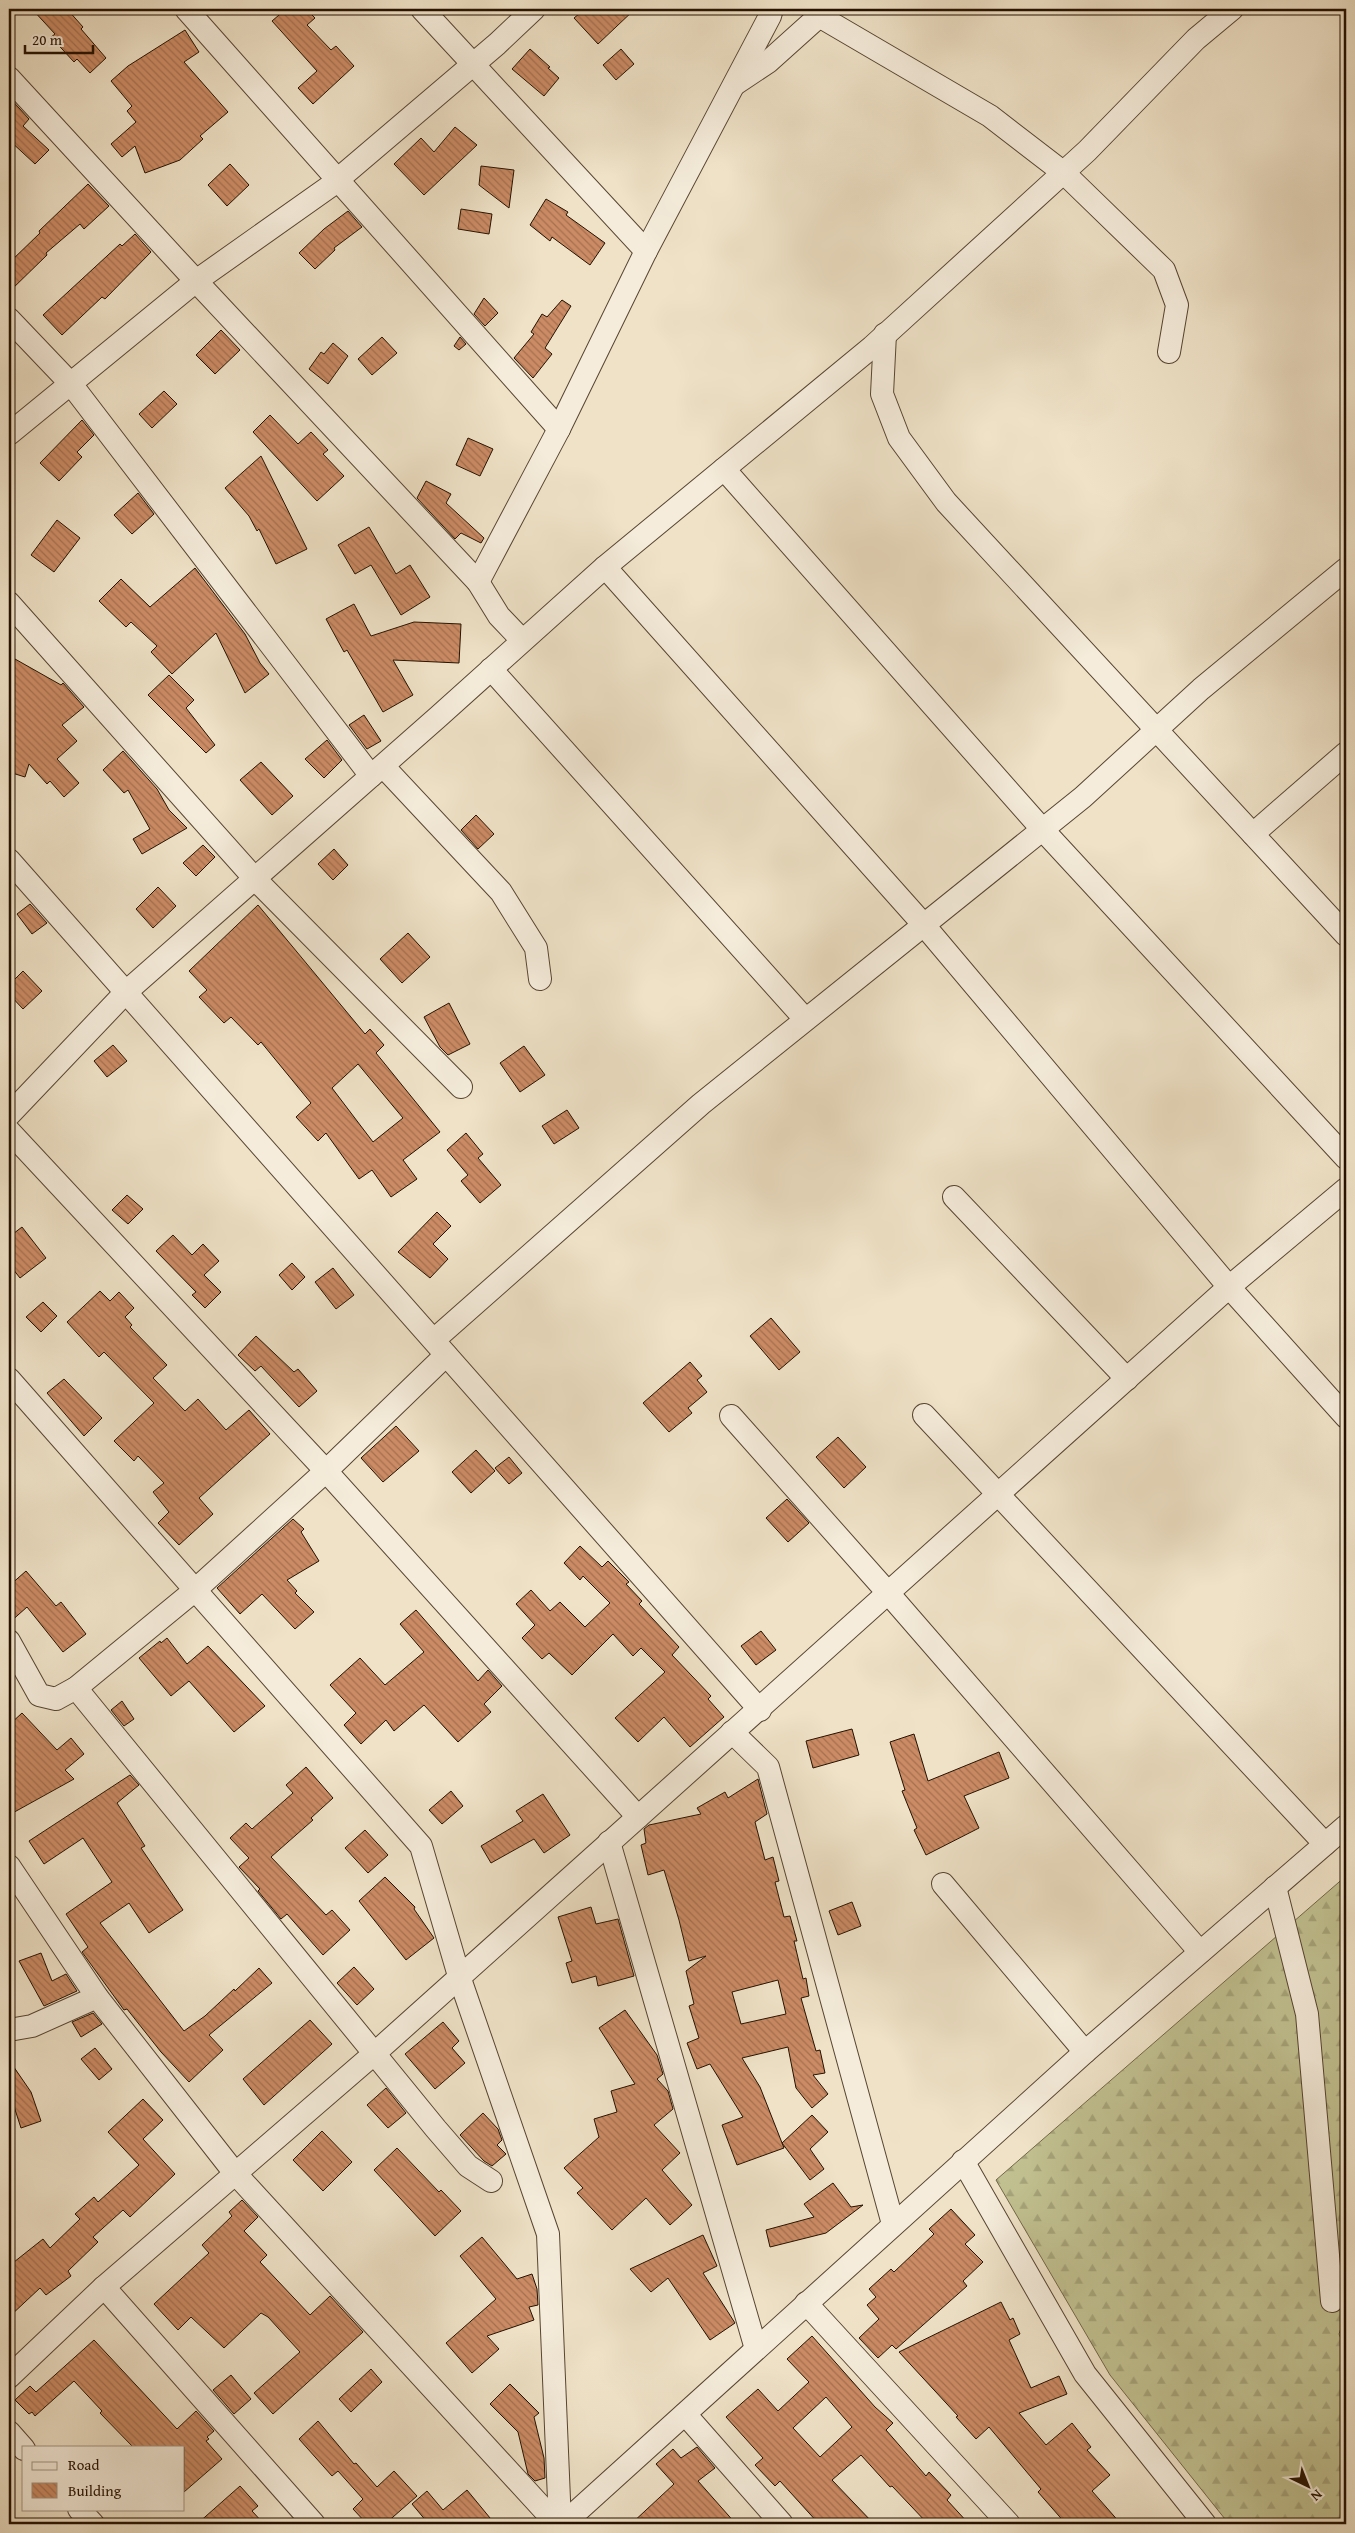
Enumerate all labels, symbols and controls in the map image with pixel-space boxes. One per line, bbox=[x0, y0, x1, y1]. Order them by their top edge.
scale bar bbox=[25, 22, 92, 54]
text: 20 m bbox=[32, 29, 63, 50]
legend bbox=[22, 2446, 185, 2510]
text: Road bbox=[68, 2454, 99, 2475]
north arrow bbox=[1282, 2460, 1332, 2510]
text: Building bbox=[68, 2480, 122, 2501]
text: N bbox=[1306, 2485, 1327, 2506]

